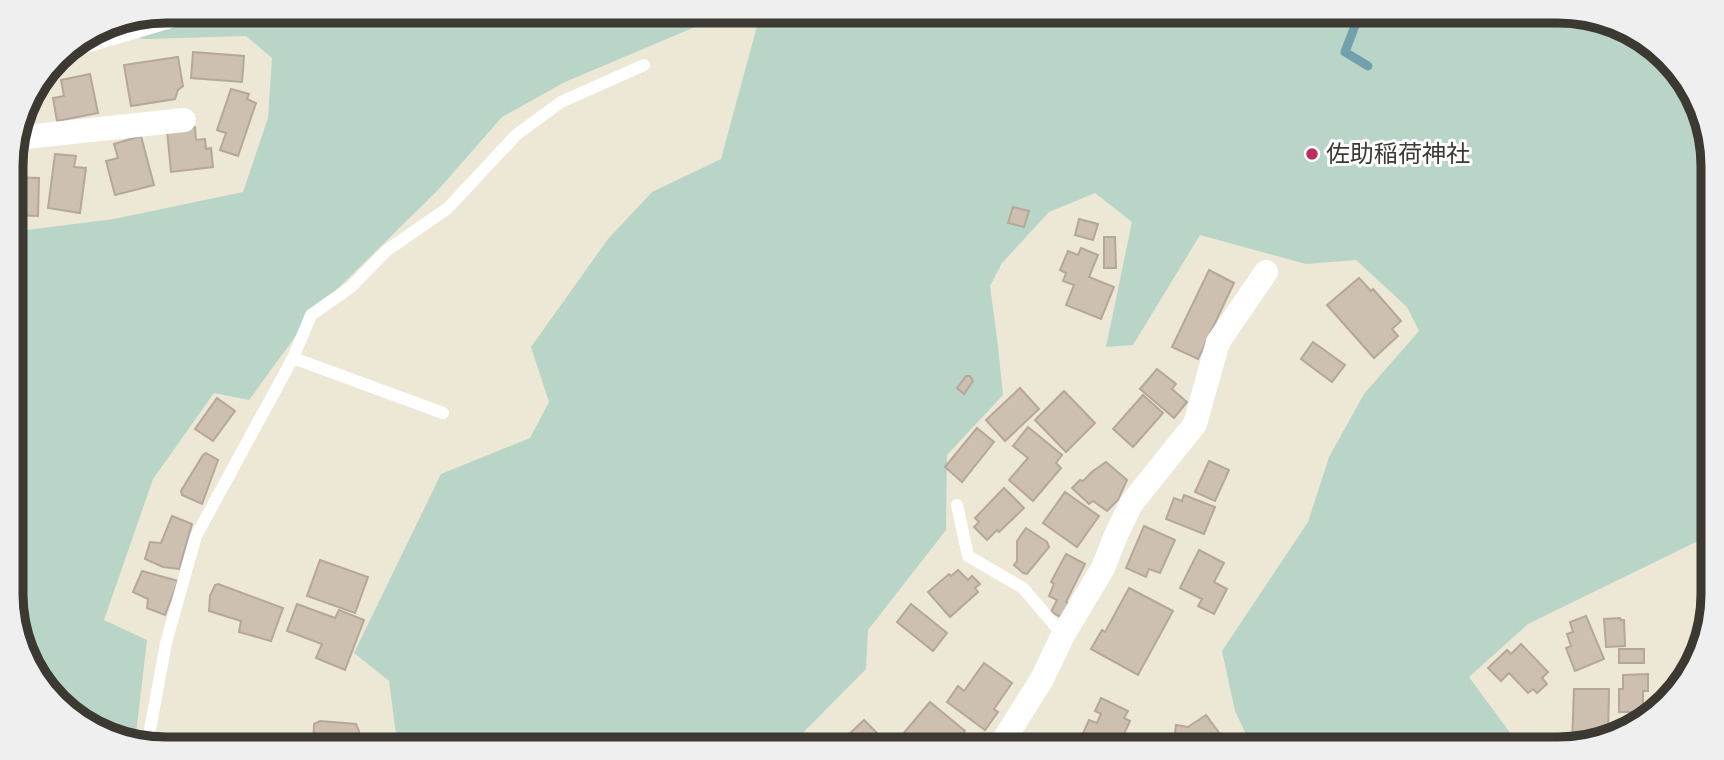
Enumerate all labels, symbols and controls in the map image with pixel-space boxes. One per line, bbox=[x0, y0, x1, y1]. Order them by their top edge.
place label: 佐助稲荷神社 bbox=[1326, 140, 1470, 167]
marker: 佐助稲荷神社 bbox=[1304, 146, 1320, 162]

